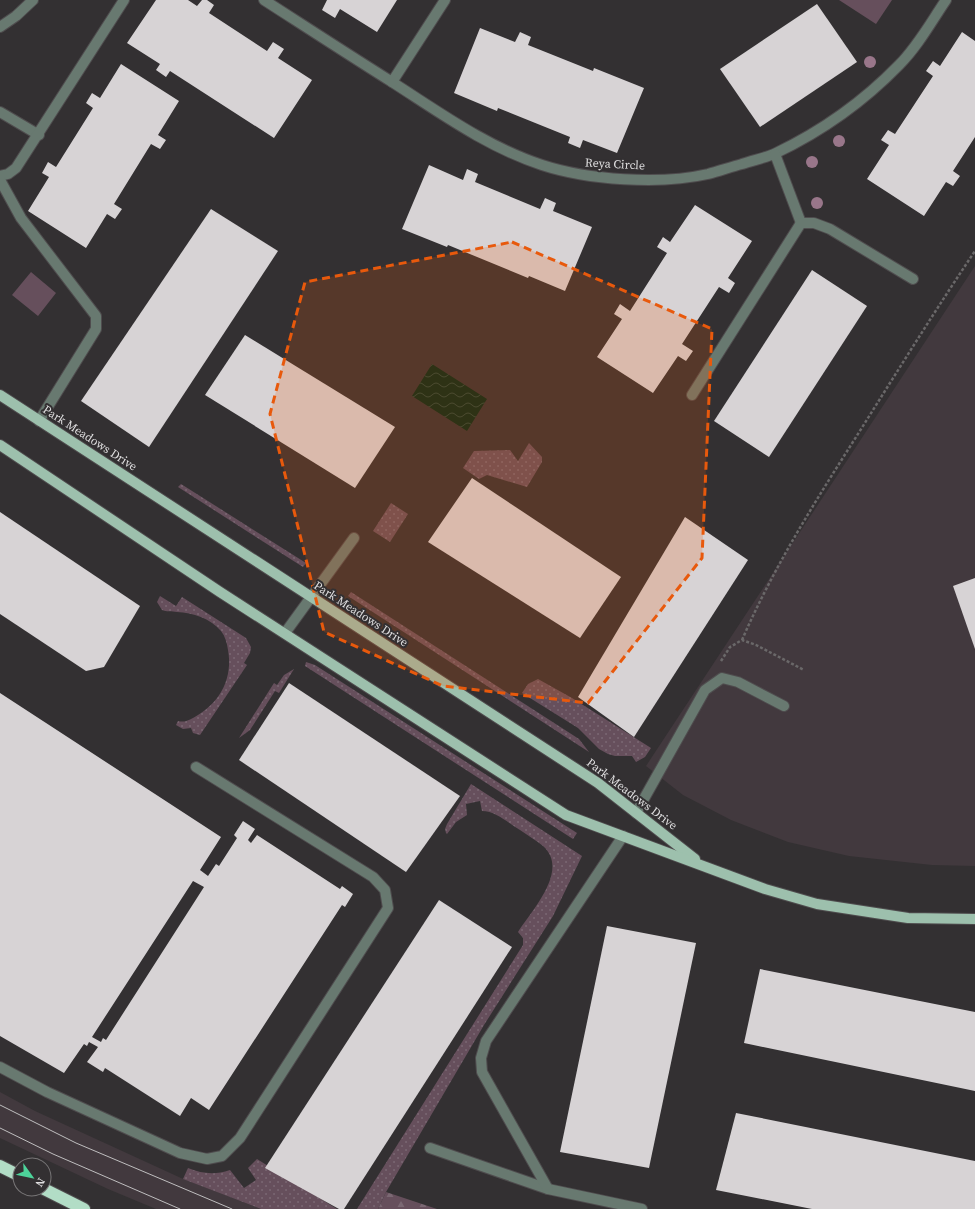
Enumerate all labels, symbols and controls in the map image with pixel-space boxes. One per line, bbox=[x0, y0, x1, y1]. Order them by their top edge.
street label: Reya Circle bbox=[585, 154, 645, 174]
street label: Park Meadows Drive bbox=[40, 401, 140, 475]
street label: Park Meadows Drive bbox=[311, 577, 411, 651]
street label: Park Meadows Drive bbox=[583, 755, 681, 833]
north arrow bbox=[12, 1157, 52, 1197]
text: N bbox=[31, 1175, 48, 1190]

